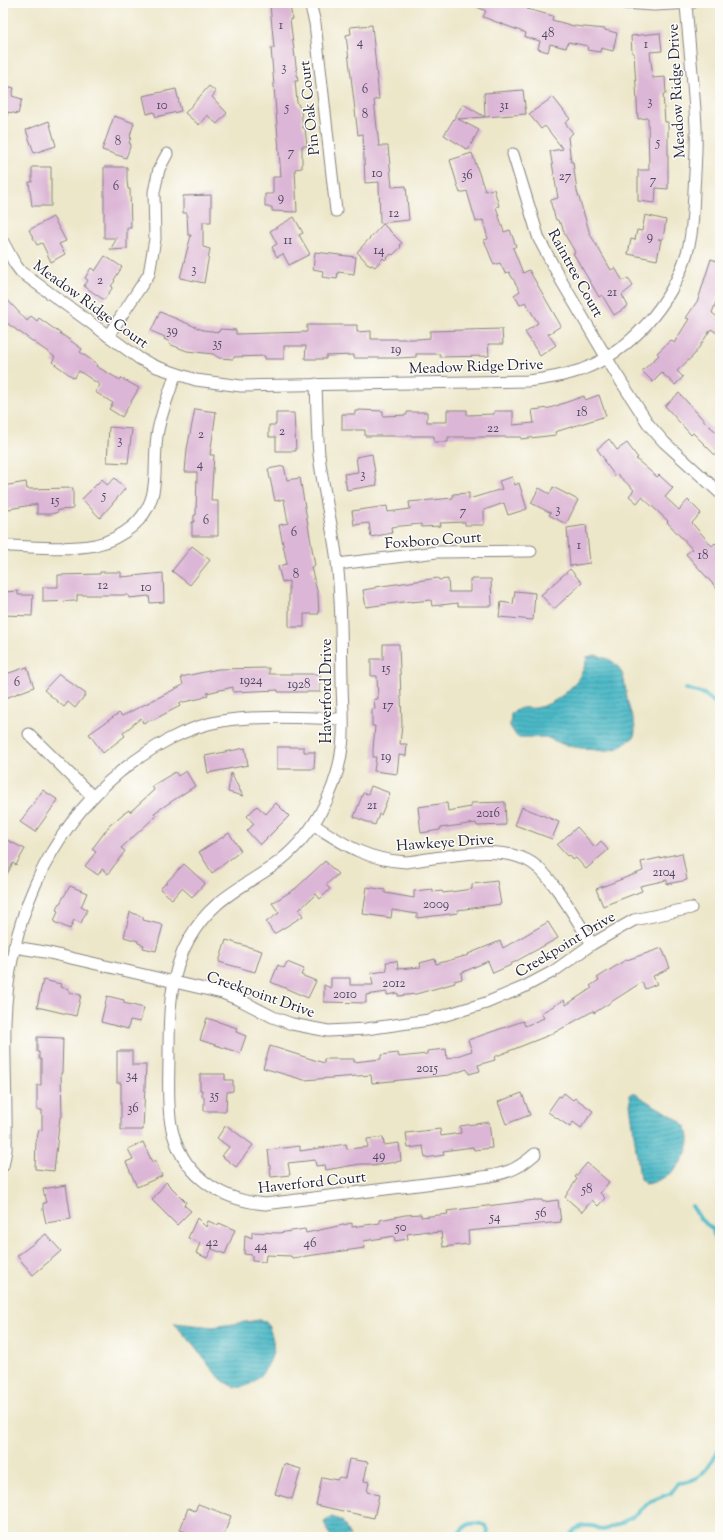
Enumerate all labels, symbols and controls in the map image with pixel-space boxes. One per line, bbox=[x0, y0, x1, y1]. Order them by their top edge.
house number: 1 bbox=[279, 17, 284, 35]
street label: Meadow Ridge Drive bbox=[663, 23, 692, 159]
house number: 48 bbox=[541, 25, 555, 43]
house number: 4 bbox=[357, 34, 364, 52]
house number: 1 bbox=[644, 36, 649, 54]
house number: 3 bbox=[281, 59, 287, 77]
street label: Pin Oak Court bbox=[295, 60, 326, 156]
house number: 6 bbox=[362, 81, 368, 99]
house number: 3 bbox=[647, 93, 653, 111]
house number: 10 bbox=[156, 97, 168, 115]
house number: 31 bbox=[499, 97, 509, 115]
house number: 5 bbox=[284, 99, 290, 117]
house number: 8 bbox=[362, 106, 368, 124]
house number: 8 bbox=[115, 133, 121, 151]
house number: 5 bbox=[655, 134, 661, 152]
house number: 7 bbox=[288, 144, 295, 162]
house number: 10 bbox=[371, 165, 383, 183]
house number: 36 bbox=[461, 167, 473, 185]
house number: 27 bbox=[559, 168, 572, 186]
house number: 7 bbox=[650, 172, 657, 190]
house number: 6 bbox=[113, 178, 119, 196]
house number: 9 bbox=[278, 189, 284, 207]
house number: 12 bbox=[389, 205, 399, 223]
street label: Raintree Court bbox=[542, 226, 608, 322]
house number: 9 bbox=[647, 228, 653, 246]
house number: 11 bbox=[284, 232, 293, 250]
house number: 14 bbox=[374, 242, 385, 260]
street label: Meadow Ridge Court bbox=[28, 256, 152, 354]
house number: 3 bbox=[191, 261, 197, 279]
house number: 2 bbox=[97, 272, 103, 290]
house number: 21 bbox=[607, 284, 618, 302]
house number: 39 bbox=[166, 322, 178, 340]
house number: 35 bbox=[212, 335, 222, 353]
house number: 19 bbox=[391, 341, 401, 359]
street label: Meadow Ridge Drive bbox=[408, 355, 544, 380]
house number: 18 bbox=[577, 404, 587, 422]
house number: 22 bbox=[487, 420, 499, 438]
house number: 2 bbox=[279, 423, 285, 441]
house number: 2 bbox=[198, 426, 204, 444]
house number: 3 bbox=[117, 432, 123, 450]
house number: 4 bbox=[197, 456, 204, 474]
house number: 3 bbox=[360, 466, 366, 484]
house number: 5 bbox=[101, 487, 107, 505]
house number: 15 bbox=[51, 492, 60, 510]
house number: 3 bbox=[555, 501, 561, 519]
house number: 7 bbox=[460, 503, 467, 521]
house number: 6 bbox=[203, 512, 209, 530]
house number: 6 bbox=[291, 524, 297, 542]
street label: Foxboro Court bbox=[384, 528, 482, 555]
house number: 1 bbox=[577, 537, 582, 555]
house number: 18 bbox=[698, 547, 708, 565]
house number: 8 bbox=[293, 566, 299, 584]
house number: 12 bbox=[98, 577, 108, 595]
house number: 10 bbox=[140, 579, 152, 597]
street label: Haverford Drive bbox=[317, 638, 338, 744]
house number: 15 bbox=[382, 660, 391, 678]
house number: 1924 bbox=[239, 672, 263, 690]
house number: 6 bbox=[14, 674, 20, 692]
house number: 1928 bbox=[287, 676, 311, 694]
house number: 17 bbox=[383, 697, 394, 715]
house number: 19 bbox=[381, 748, 391, 766]
house number: 21 bbox=[367, 797, 378, 815]
house number: 2016 bbox=[476, 805, 500, 823]
street label: Hawkeye Drive bbox=[396, 830, 495, 857]
house number: 2104 bbox=[652, 864, 676, 882]
house number: 2009 bbox=[423, 896, 449, 914]
street label: Creekpoint Drive bbox=[512, 907, 620, 983]
street label: Creekpoint Drive bbox=[204, 967, 318, 1024]
house number: 2012 bbox=[382, 975, 406, 993]
house number: 2010 bbox=[333, 986, 357, 1004]
house number: 2015 bbox=[416, 1060, 438, 1078]
house number: 34 bbox=[126, 1067, 138, 1085]
house number: 35 bbox=[209, 1087, 219, 1105]
house number: 36 bbox=[127, 1100, 139, 1118]
house number: 49 bbox=[373, 1147, 385, 1165]
street label: Haverford Court bbox=[257, 1167, 367, 1200]
house number: 58 bbox=[581, 1181, 592, 1199]
house number: 56 bbox=[535, 1205, 546, 1223]
house number: 54 bbox=[489, 1209, 501, 1227]
house number: 50 bbox=[394, 1219, 407, 1237]
house number: 42 bbox=[206, 1234, 218, 1252]
house number: 46 bbox=[304, 1235, 316, 1253]
house number: 44 bbox=[254, 1238, 268, 1256]

